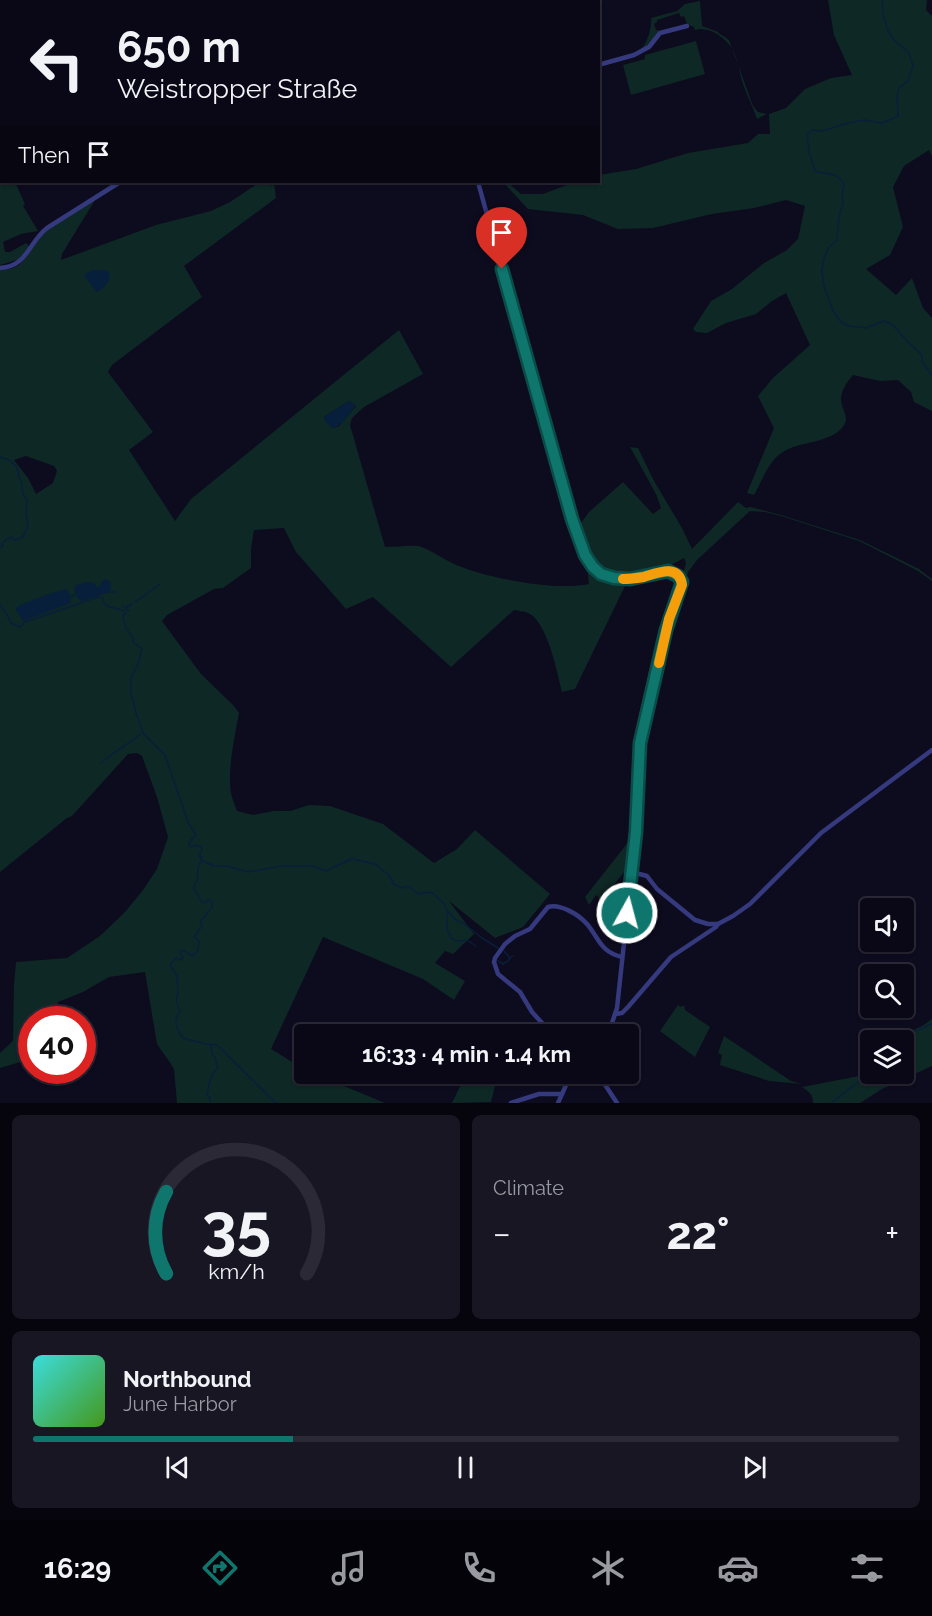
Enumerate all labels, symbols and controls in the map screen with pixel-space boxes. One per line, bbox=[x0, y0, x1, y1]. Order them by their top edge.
text: 650 m bbox=[117, 23, 241, 72]
icon: left bbox=[18, 24, 96, 102]
text: Weistropper Straße bbox=[117, 73, 357, 104]
icon: arrive bbox=[82, 138, 115, 171]
text: Then bbox=[18, 142, 70, 168]
pin bbox=[476, 207, 527, 269]
icon: arrive bbox=[485, 216, 518, 249]
position arrow bbox=[595, 881, 659, 945]
map controls bbox=[860, 898, 914, 1084]
button: sound bbox=[860, 898, 914, 952]
button: search bbox=[860, 964, 914, 1018]
speed limit sign: 40 bbox=[18, 1006, 96, 1084]
button: layers bbox=[860, 1030, 914, 1084]
text: 16:33 · 4 min · 1.4 km bbox=[362, 1041, 571, 1067]
text: Climate bbox=[493, 1176, 564, 1200]
text: 35 bbox=[201, 1189, 271, 1263]
text: 22° bbox=[666, 1207, 730, 1260]
text: − bbox=[493, 1214, 511, 1253]
text: + bbox=[885, 1214, 899, 1253]
text: km/h bbox=[208, 1259, 264, 1284]
text: Northbound bbox=[123, 1366, 252, 1392]
text: June Harbor bbox=[123, 1392, 237, 1416]
icon: previous bbox=[161, 1451, 194, 1484]
icon: pause bbox=[449, 1451, 482, 1484]
icon: next bbox=[738, 1451, 771, 1484]
icon: directions bbox=[199, 1547, 241, 1589]
icon: music bbox=[328, 1547, 370, 1589]
icon: phone bbox=[458, 1547, 500, 1589]
icon: climate bbox=[587, 1547, 629, 1589]
icon: car bbox=[717, 1547, 759, 1589]
icon: filters bbox=[846, 1547, 888, 1589]
text: 16:29 bbox=[44, 1553, 111, 1584]

